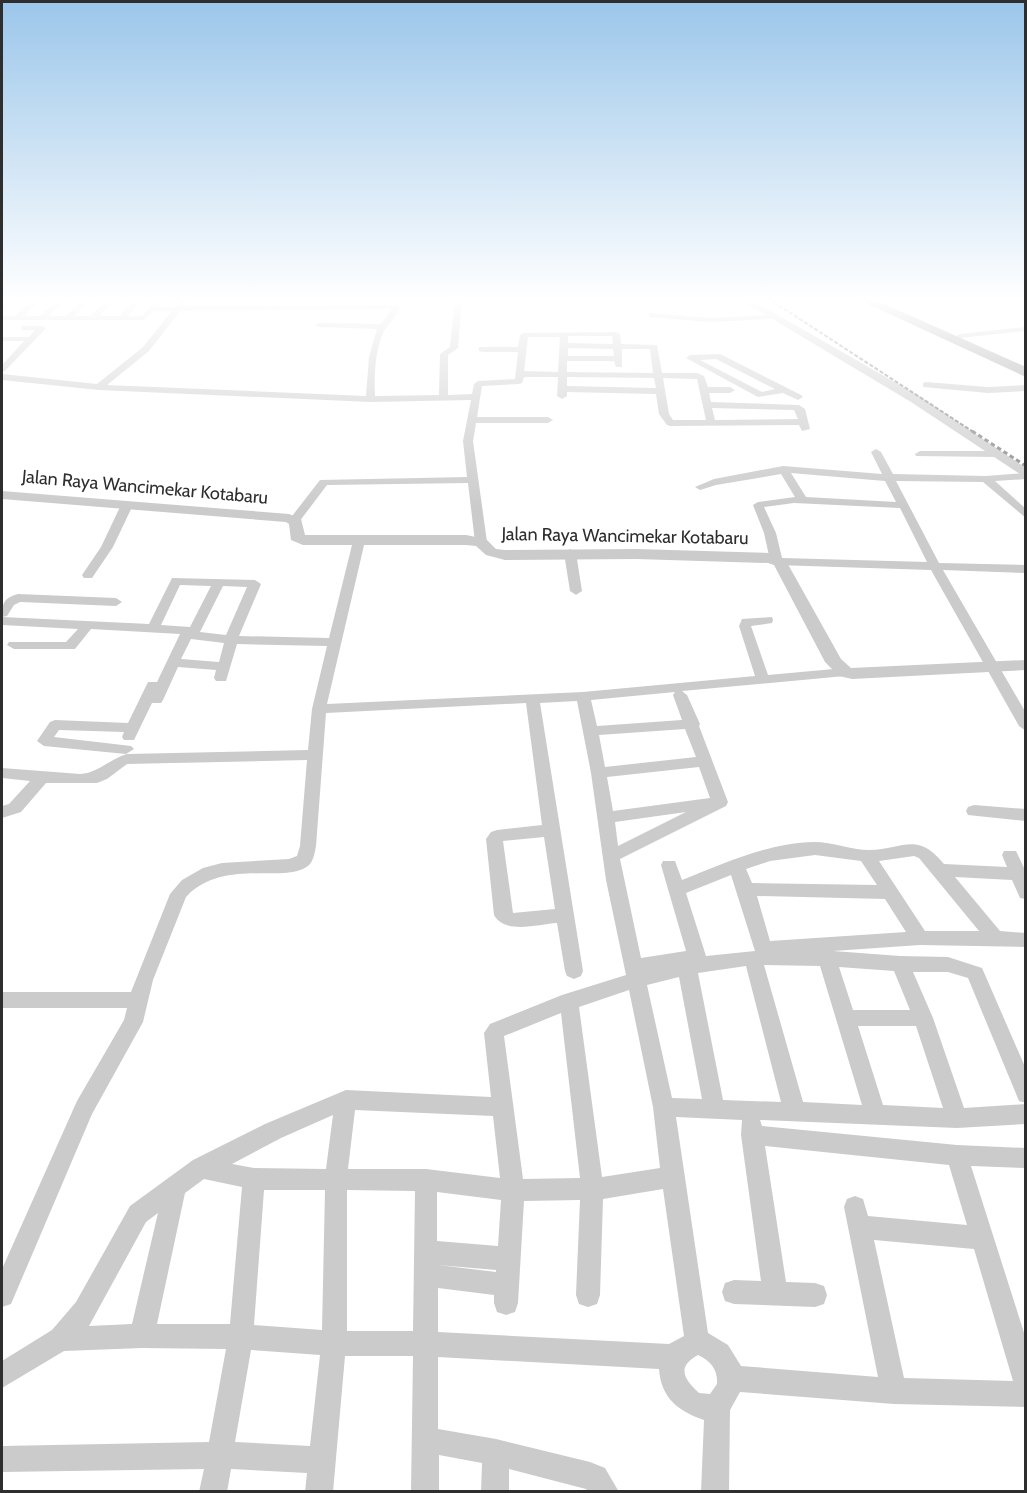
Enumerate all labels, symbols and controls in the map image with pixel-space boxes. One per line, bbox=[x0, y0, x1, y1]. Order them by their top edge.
street label: Jalan Raya Wancimekar Kotabaru bbox=[20, 465, 269, 509]
street label: Jalan Raya Wancimekar Kotabaru bbox=[500, 523, 749, 549]

